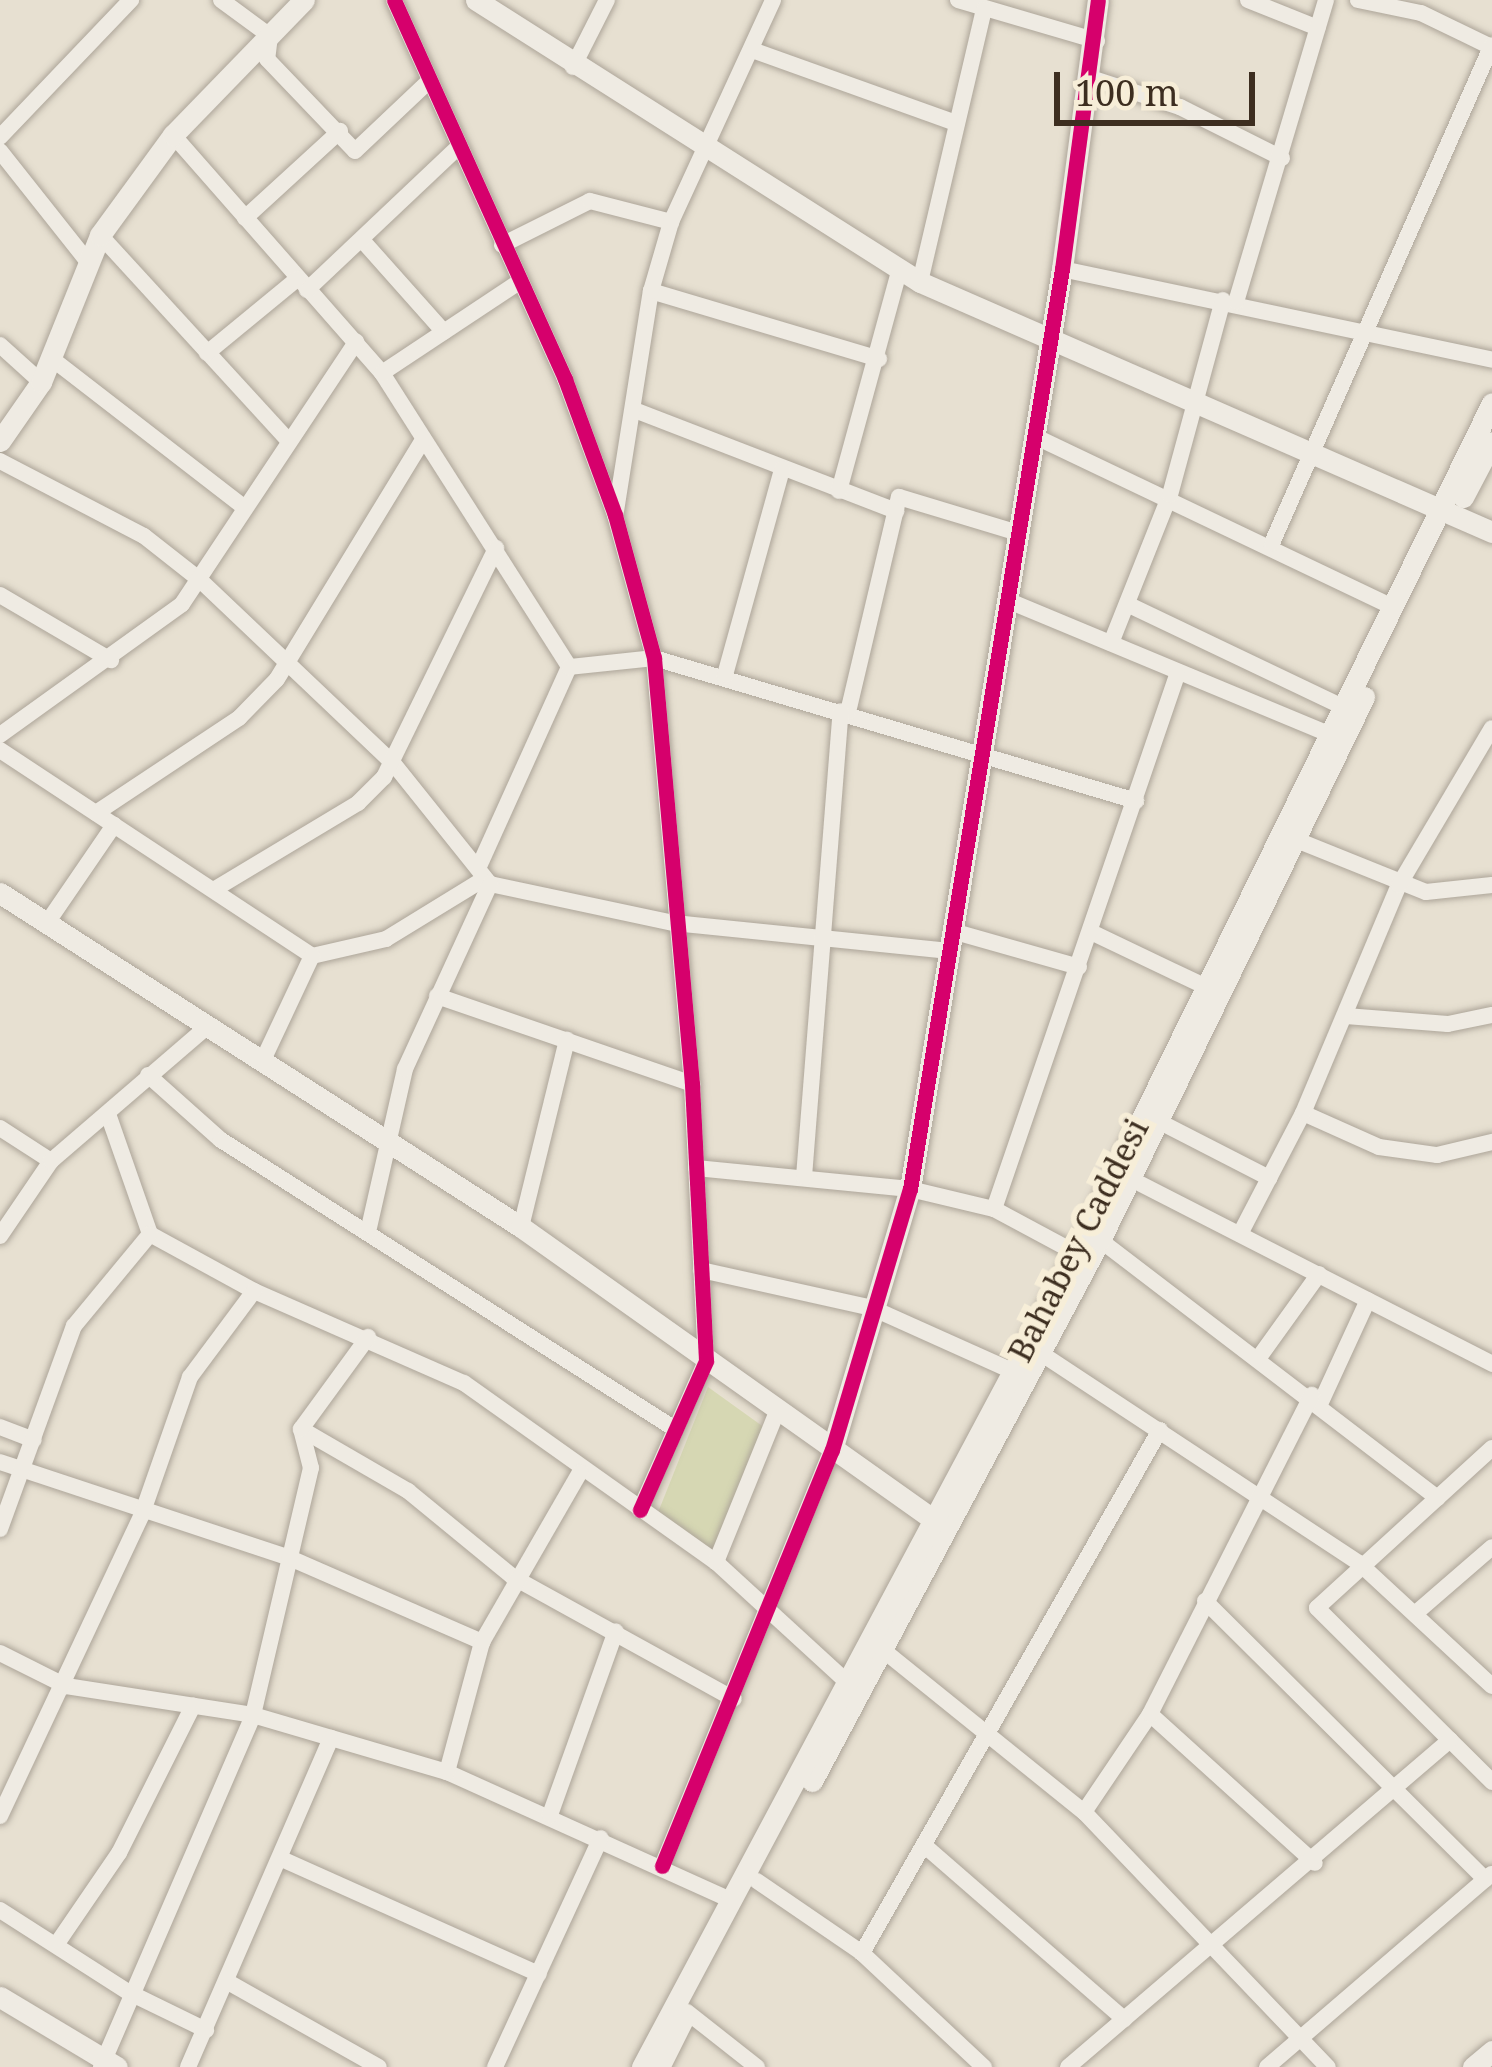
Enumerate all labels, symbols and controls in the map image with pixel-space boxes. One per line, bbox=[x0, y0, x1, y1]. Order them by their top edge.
scale bar bbox=[1060, 48, 1261, 122]
text: 100 m bbox=[1075, 68, 1179, 117]
street label: Bahabey Caddesi bbox=[1000, 1112, 1156, 1368]

